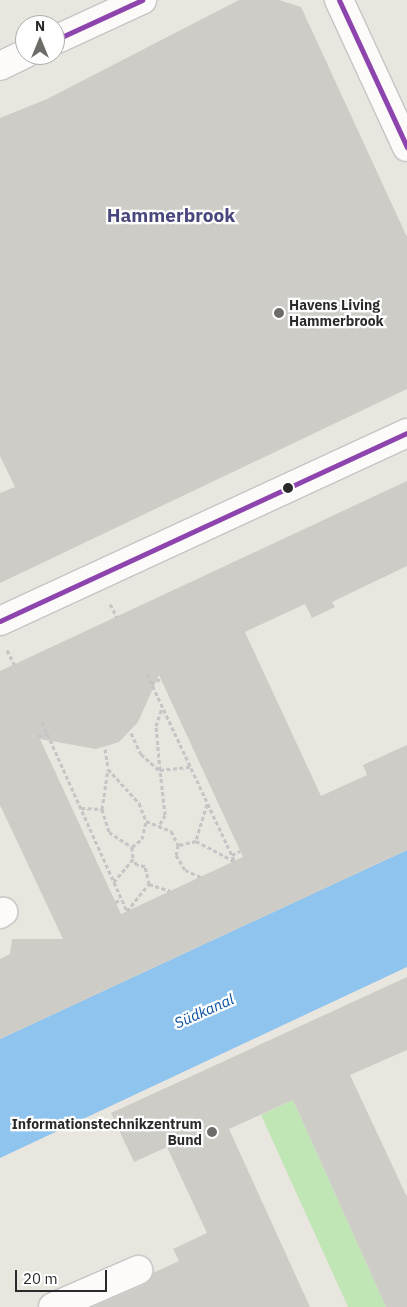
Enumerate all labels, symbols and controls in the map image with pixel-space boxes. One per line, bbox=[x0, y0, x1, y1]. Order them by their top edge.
north arrow bbox=[15, 15, 65, 65]
text: N bbox=[35, 17, 45, 35]
district label: Hammerbrook bbox=[107, 205, 235, 227]
place label: Havens Living Hammerbrook bbox=[289, 297, 384, 330]
marker: Havens Living Hammerbrook bbox=[273, 307, 285, 319]
unlabelled marker bbox=[283, 483, 293, 493]
water label: Südkanal bbox=[171, 990, 237, 1032]
place label: Informationstechnikzentrum Bund bbox=[12, 1116, 202, 1148]
marker: Informationstechnikzentrum Bund bbox=[206, 1126, 218, 1138]
scale bar bbox=[18, 1260, 110, 1292]
text: 20 m bbox=[23, 1269, 58, 1288]

